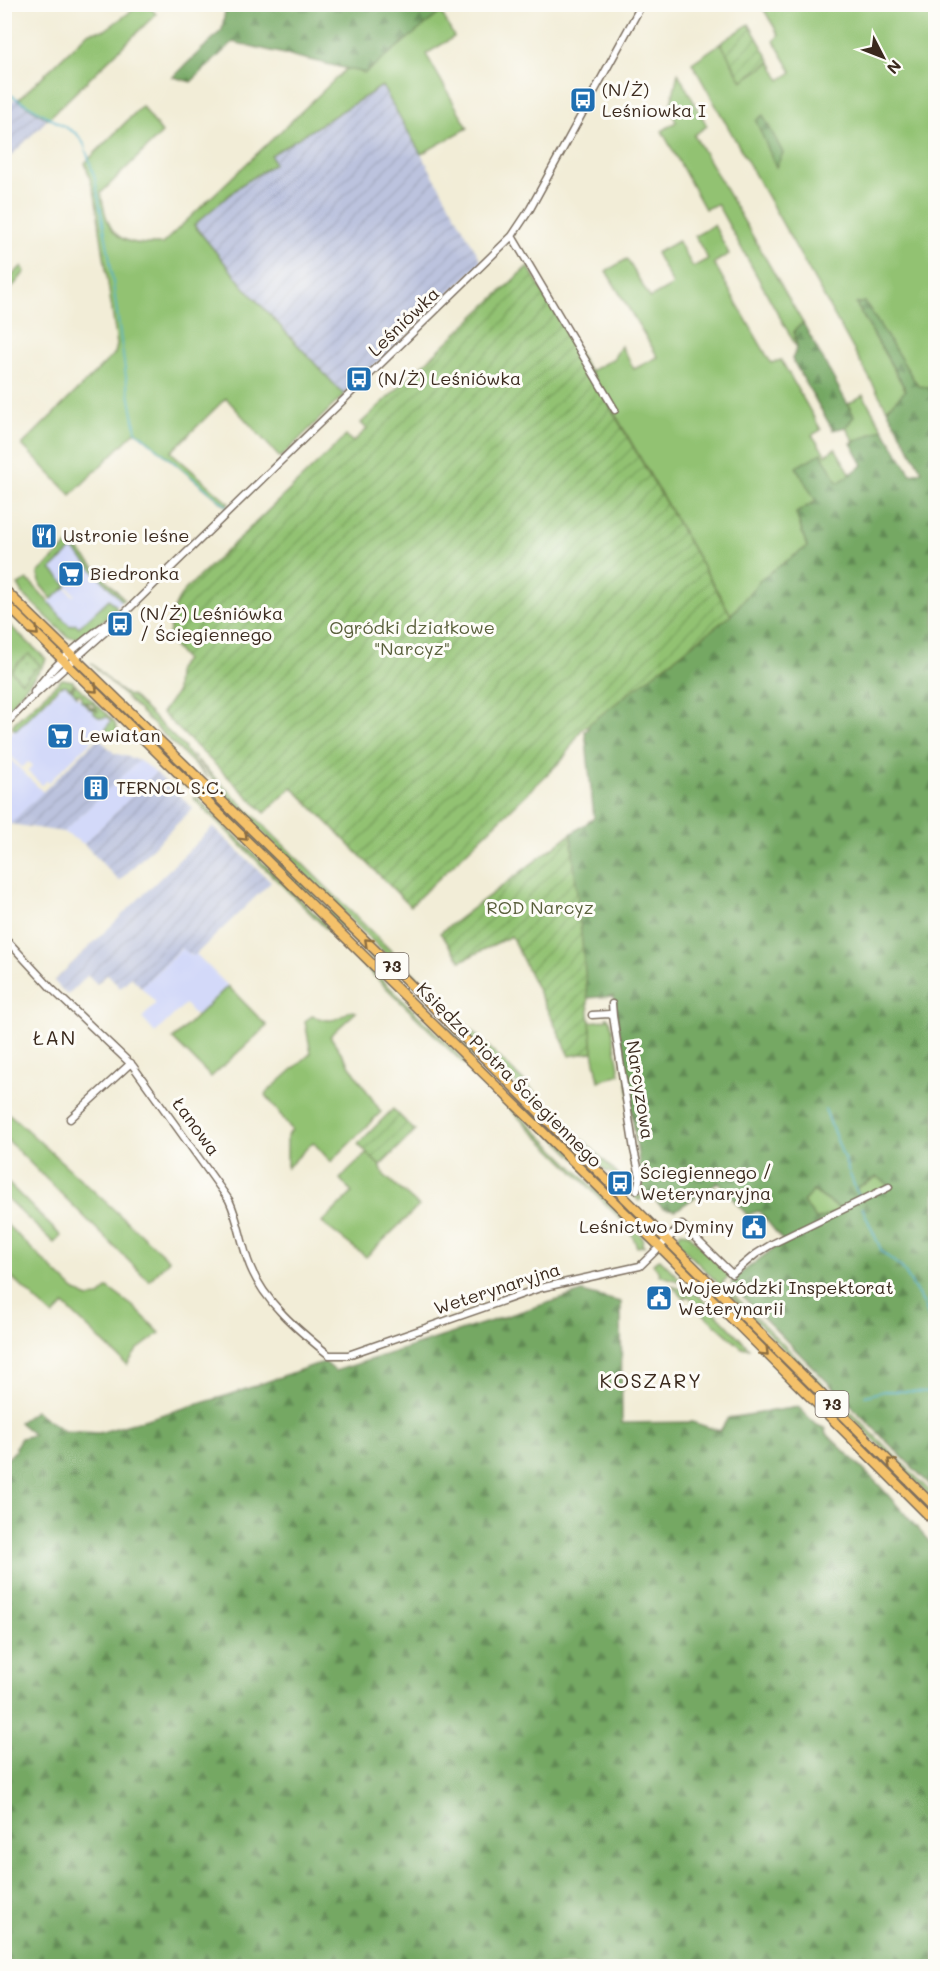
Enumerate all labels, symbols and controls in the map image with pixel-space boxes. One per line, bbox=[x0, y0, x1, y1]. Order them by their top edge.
north arrow bbox=[853, 27, 913, 87]
text: N bbox=[883, 56, 906, 79]
place label: (N/Ż) Leśniowka I bbox=[602, 77, 706, 122]
bus stop icon: (N/Ż) Leśniowka I bbox=[568, 85, 598, 115]
street label: Leśniówka bbox=[363, 281, 444, 361]
bus stop icon: (N/Ż) Leśniówka bbox=[344, 364, 374, 394]
place label: (N/Ż) Leśniówka bbox=[378, 366, 521, 390]
restaurant icon: Ustronie leśne bbox=[29, 521, 59, 551]
place label: Ustronie leśne bbox=[63, 523, 189, 547]
supermarket icon: Biedronka bbox=[56, 559, 86, 589]
place label: Biedronka bbox=[90, 561, 180, 585]
place label: (N/Ż) Leśniówka / Ściegiennego bbox=[140, 601, 283, 646]
bus stop icon: (N/Ż) Leśniówka / Ściegiennego bbox=[105, 609, 135, 639]
park label: Ogródki działkowe "Narcyz" bbox=[329, 615, 495, 660]
one-way arrow bbox=[27, 624, 38, 635]
one-way arrow bbox=[86, 681, 97, 692]
supermarket icon: Lewiatan bbox=[45, 721, 75, 751]
place label: Lewiatan bbox=[80, 723, 160, 747]
building icon: TERNOL S.C. bbox=[81, 773, 111, 803]
place label: TERNOL S.C. bbox=[116, 775, 224, 799]
one-way arrow bbox=[238, 830, 248, 841]
park label: ROD Narcyz bbox=[486, 895, 594, 919]
one-way arrow bbox=[364, 939, 375, 950]
road number: 73 bbox=[376, 953, 408, 979]
street label: Księdza Piotra Ściegiennego bbox=[412, 977, 608, 1172]
district label: ŁAN bbox=[33, 1024, 77, 1050]
street label: Narcyzowa bbox=[621, 1039, 661, 1141]
street label: Łanowa bbox=[168, 1092, 226, 1160]
place label: Ściegiennego / Weterynaryjna bbox=[640, 1160, 772, 1205]
bus stop icon: Ściegiennego / Weterynaryjna bbox=[605, 1168, 635, 1198]
public building icon: Leśnictwo Dyminy bbox=[739, 1212, 769, 1242]
place label: Leśnictwo Dyminy bbox=[579, 1214, 734, 1238]
street label: Weterynaryjna bbox=[431, 1256, 563, 1320]
place label: Wojewódzki Inspektorat Weterynarii bbox=[678, 1275, 894, 1320]
public building icon: Wojewódzki Inspektorat Weterynarii bbox=[644, 1283, 674, 1313]
one-way arrow bbox=[759, 1345, 769, 1356]
district label: KOSZARY bbox=[600, 1367, 702, 1393]
road number: 73 bbox=[816, 1391, 848, 1417]
one-way arrow bbox=[887, 1459, 898, 1470]

